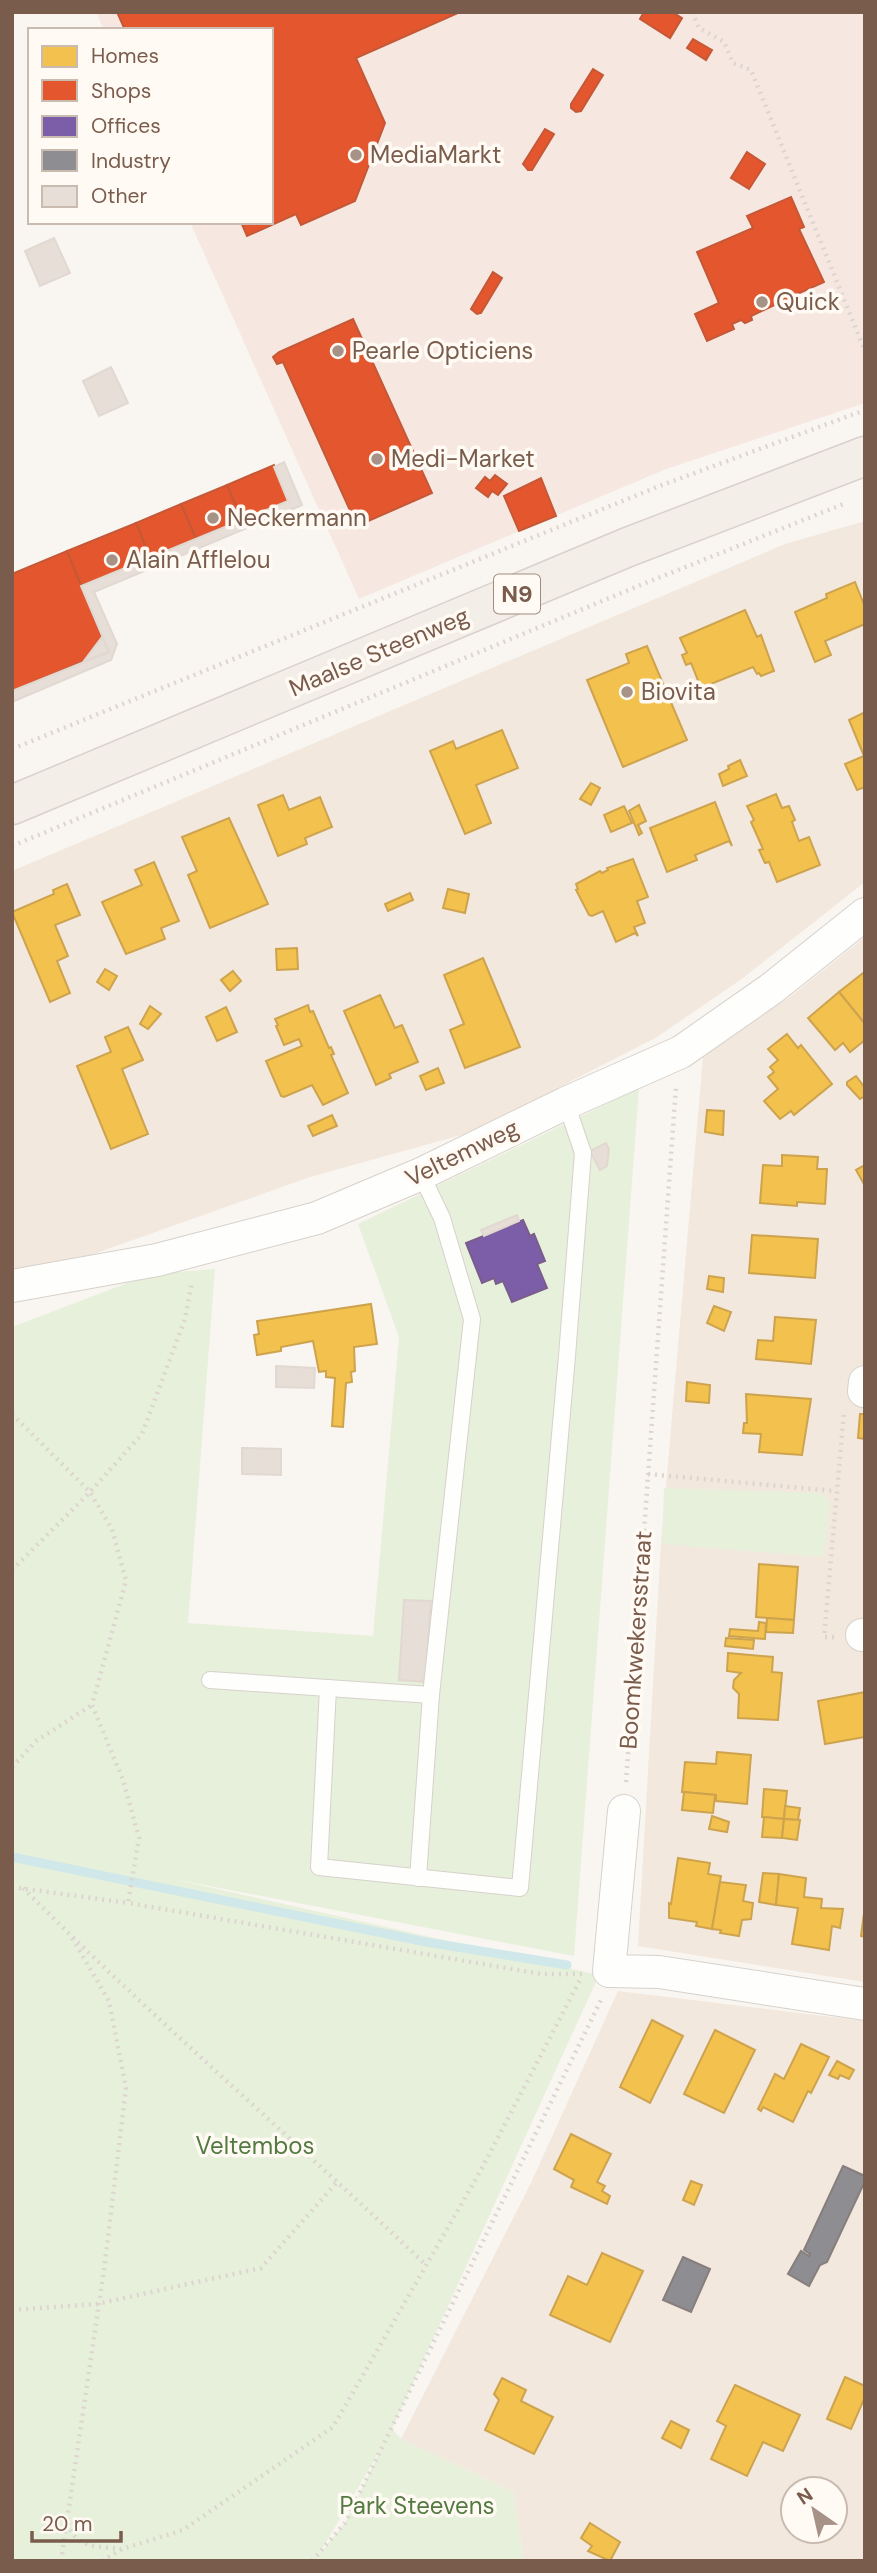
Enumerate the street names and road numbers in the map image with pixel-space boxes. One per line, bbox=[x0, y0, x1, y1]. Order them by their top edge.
road number: N9 bbox=[494, 574, 540, 614]
street label: Maalse Steenweg bbox=[284, 600, 473, 703]
street label: Veltemweg bbox=[400, 1112, 524, 1193]
street label: Boomkwekersstraat bbox=[612, 1530, 659, 1750]

